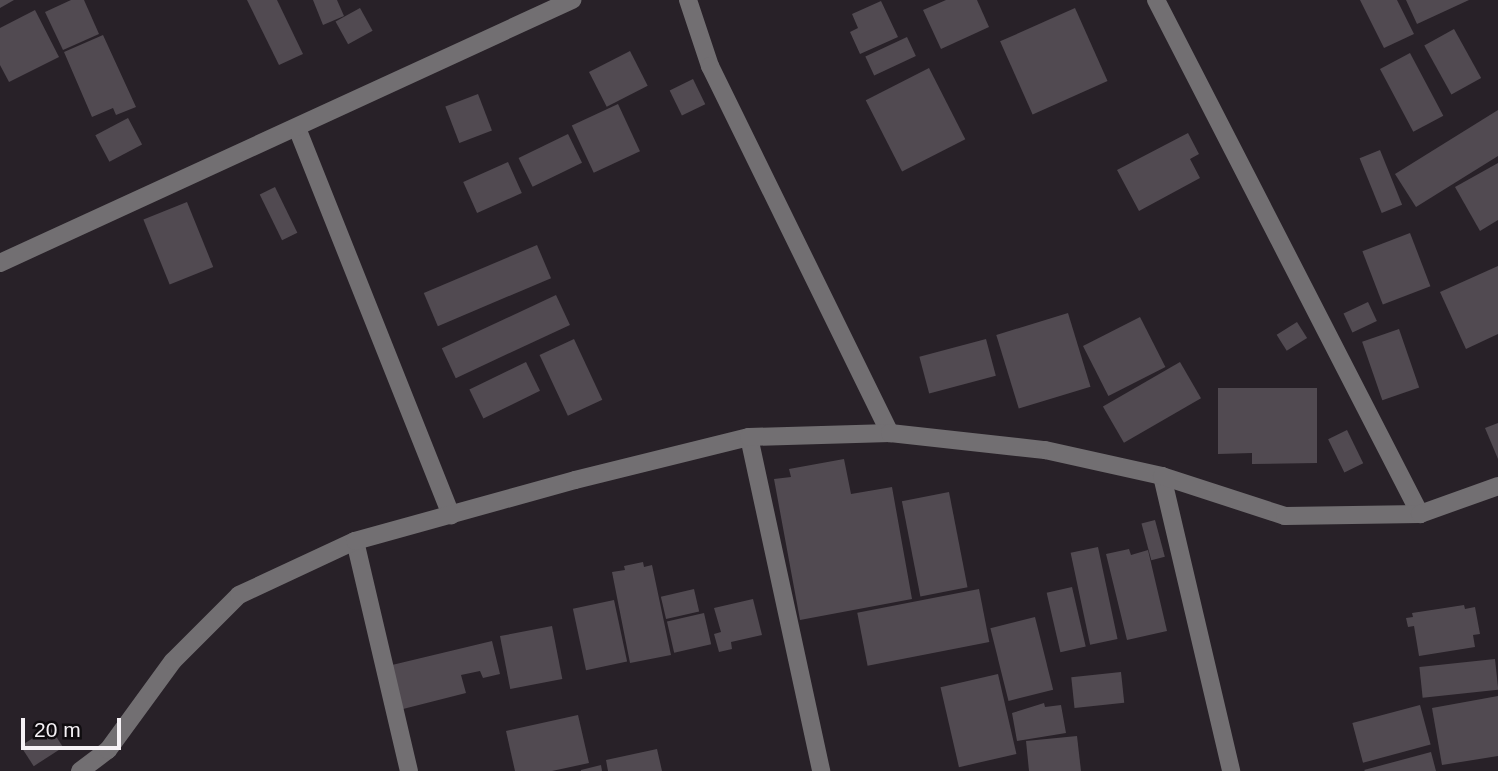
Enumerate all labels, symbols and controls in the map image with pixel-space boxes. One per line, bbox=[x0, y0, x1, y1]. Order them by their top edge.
scale bar bbox=[24, 704, 124, 748]
text: 20 m bbox=[34, 718, 81, 741]

